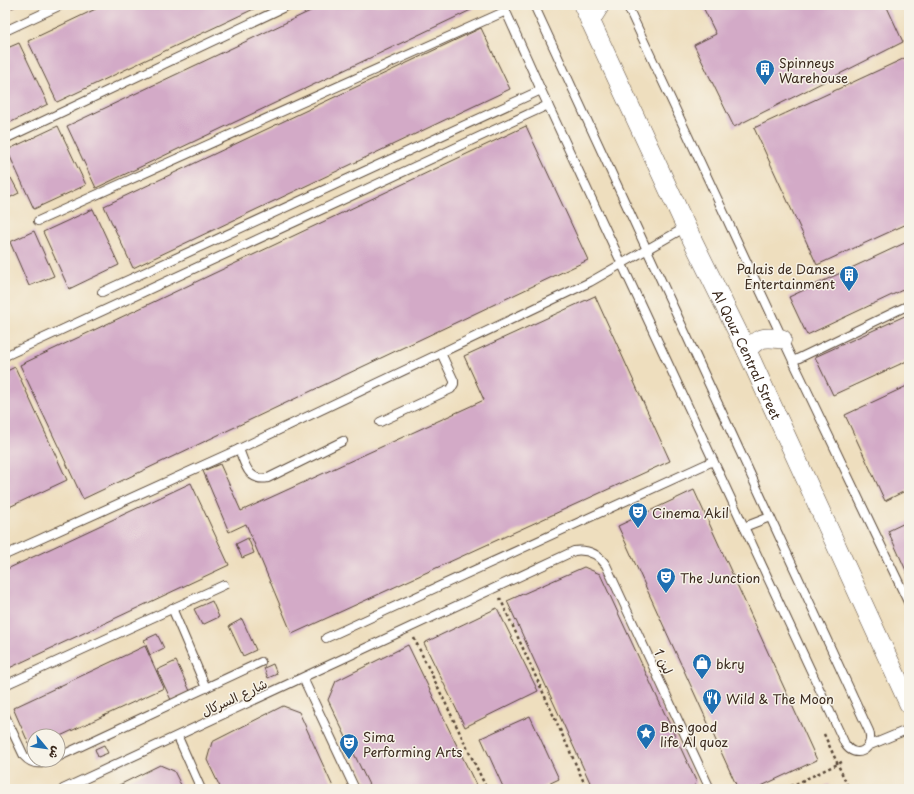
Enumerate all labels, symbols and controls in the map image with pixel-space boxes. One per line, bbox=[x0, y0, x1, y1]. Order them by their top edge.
place label: Spinneys Warehouse bbox=[779, 53, 848, 87]
building icon: Spinneys Warehouse bbox=[754, 58, 776, 86]
place label: Palais de Danse Entertainment bbox=[736, 259, 835, 293]
building icon: Palais de Danse Entertainment bbox=[838, 264, 860, 292]
street label: Al Qouz Central Street bbox=[709, 286, 787, 422]
theatre icon: Cinema Akil bbox=[627, 501, 649, 529]
place label: Cinema Akil bbox=[652, 503, 729, 522]
theatre icon: The Junction bbox=[655, 566, 677, 594]
place label: The Junction bbox=[680, 568, 760, 587]
street label: لين 1 bbox=[650, 645, 678, 677]
shop icon: bkry bbox=[691, 652, 713, 680]
place label: bkry bbox=[716, 654, 745, 673]
street label: شارع السركال bbox=[198, 673, 271, 721]
restaurant icon: Wild & The Moon bbox=[701, 687, 723, 715]
place label: Wild & The Moon bbox=[726, 689, 834, 708]
place label: Bns good life Al quoz bbox=[660, 717, 728, 751]
place icon: Bns good life Al quoz bbox=[635, 722, 657, 750]
place label: Sima Performing Arts bbox=[363, 727, 462, 761]
north arrow bbox=[26, 728, 66, 768]
theatre icon: Sima Performing Arts bbox=[338, 732, 360, 760]
text: ش bbox=[45, 744, 66, 763]

